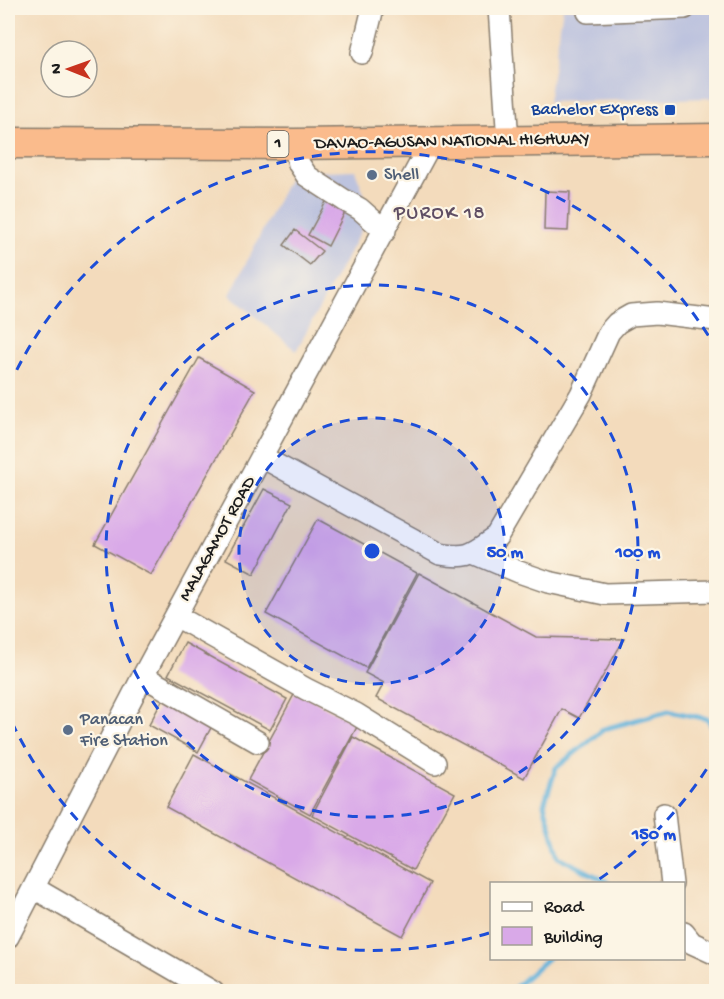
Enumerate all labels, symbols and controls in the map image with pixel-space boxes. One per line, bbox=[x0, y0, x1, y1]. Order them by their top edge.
north arrow bbox=[39, 39, 99, 99]
text: N bbox=[48, 63, 67, 74]
place label: Bachelor Express bbox=[530, 100, 659, 121]
marker: Bachelor Express bbox=[663, 103, 677, 117]
street label: DAVAO-AGUSAN NATIONAL HIGHWAY bbox=[313, 129, 590, 155]
road number: 1 bbox=[268, 131, 288, 157]
place label: Shell bbox=[384, 165, 419, 186]
marker: Shell bbox=[365, 168, 379, 182]
district label: PUROK 18 bbox=[393, 203, 486, 226]
street label: MALAGAMOT ROAD bbox=[175, 473, 261, 605]
centre of rings bbox=[362, 541, 382, 561]
text: 50 m bbox=[487, 543, 524, 564]
text: 100 m bbox=[615, 543, 661, 564]
place label: Panacan Fire Station bbox=[79, 710, 168, 752]
marker: Panacan Fire Station bbox=[61, 723, 75, 737]
text: 150 m bbox=[631, 825, 676, 846]
legend bbox=[490, 882, 685, 960]
text: Road bbox=[544, 898, 585, 919]
text: Building bbox=[543, 928, 603, 949]

